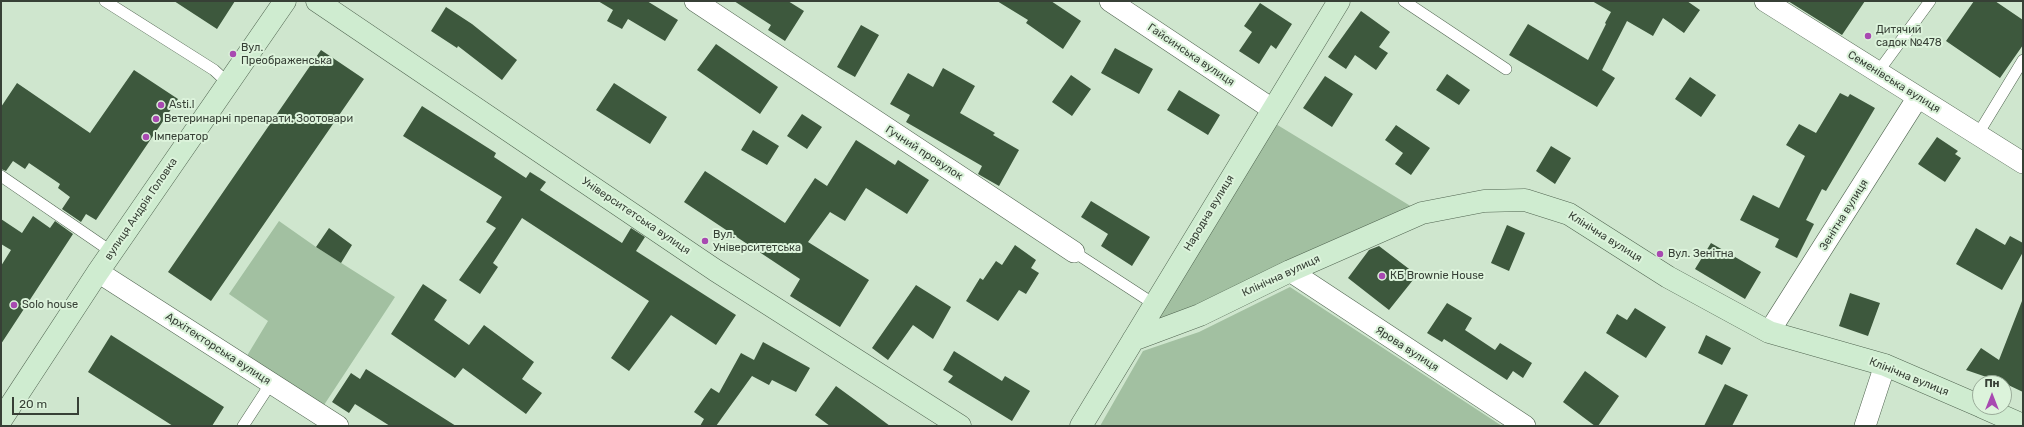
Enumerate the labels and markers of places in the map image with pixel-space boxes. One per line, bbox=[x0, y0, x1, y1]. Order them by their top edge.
place label: Дитячий садок №478 bbox=[1876, 23, 1942, 49]
marker: Дитячий садок №478 bbox=[1863, 31, 1873, 41]
place label: Вул. Преображенська bbox=[241, 41, 332, 67]
marker: Вул. Преображенська bbox=[228, 49, 238, 59]
place label: Asti.l bbox=[169, 98, 194, 112]
marker: Asti.l bbox=[156, 100, 166, 110]
place label: Ветеринарні препарати. Зоотовари bbox=[164, 112, 353, 126]
marker: Ветеринарні препарати. Зоотовари bbox=[151, 114, 161, 124]
place label: Імператор bbox=[154, 130, 208, 144]
marker: Імператор bbox=[141, 132, 151, 142]
place label: Вул. Університетська bbox=[713, 228, 801, 254]
marker: Вул. Університетська bbox=[700, 236, 710, 246]
place label: Вул. Зенітна bbox=[1668, 247, 1734, 261]
marker: Вул. Зенітна bbox=[1655, 249, 1665, 259]
place label: КБ Brownie House bbox=[1390, 269, 1484, 283]
marker: КБ Brownie House bbox=[1377, 271, 1387, 281]
place label: Solo house bbox=[22, 298, 78, 312]
marker: Solo house bbox=[9, 300, 19, 310]

